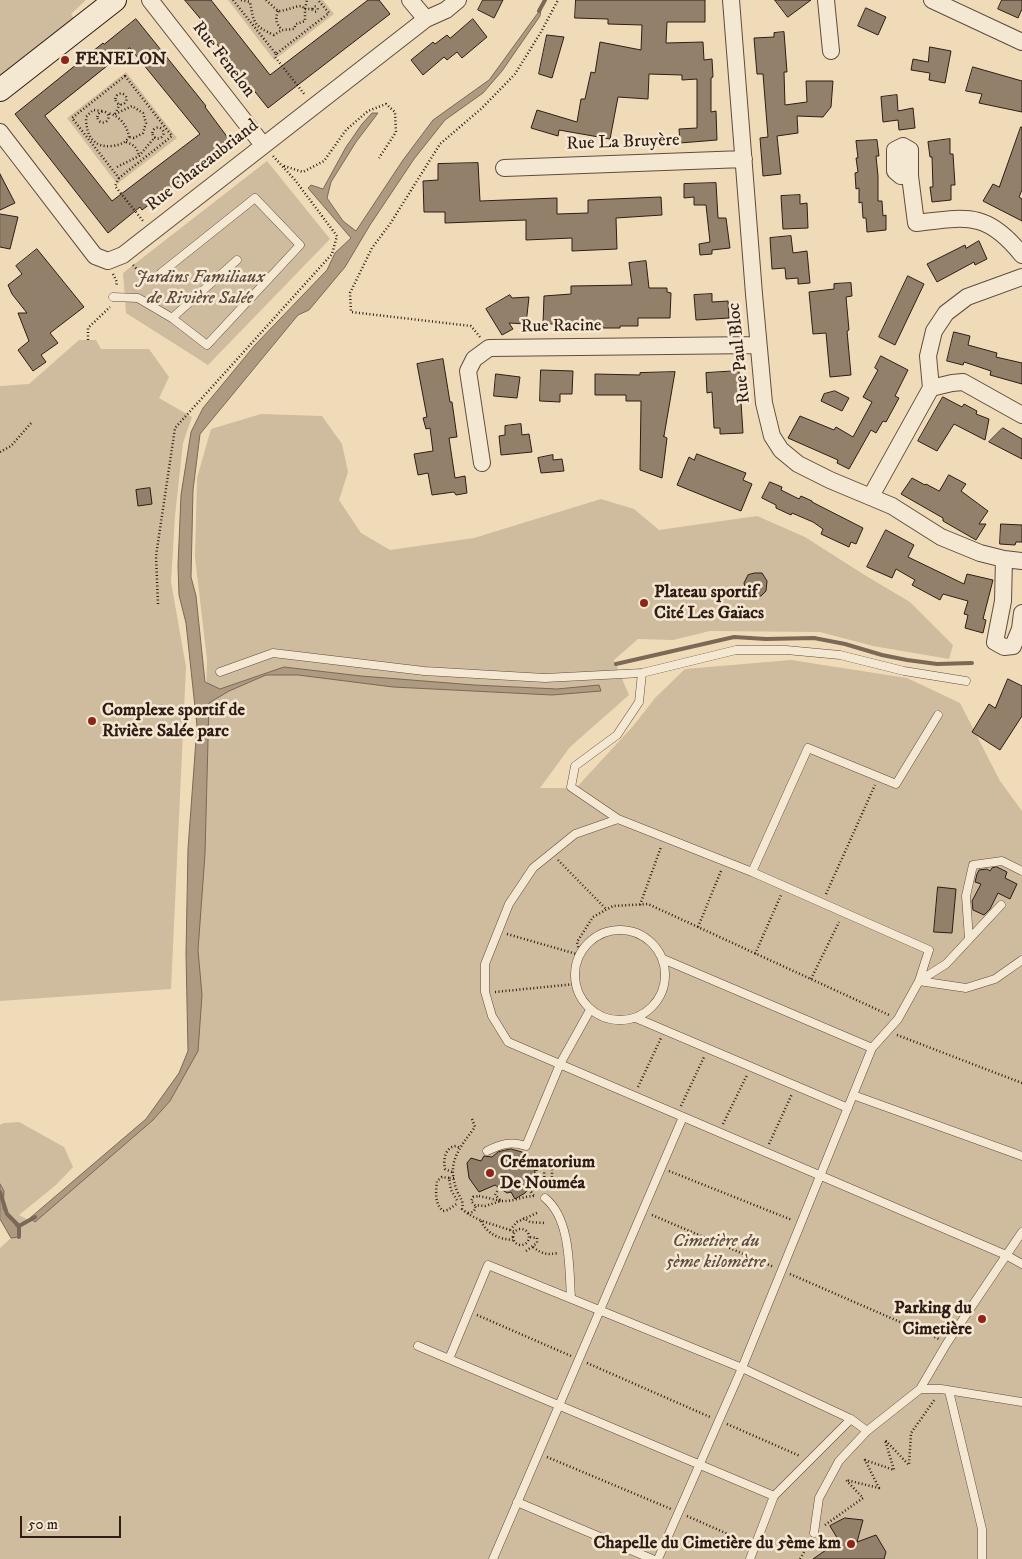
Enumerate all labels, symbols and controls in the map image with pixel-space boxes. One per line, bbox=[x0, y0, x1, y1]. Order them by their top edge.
street label: Rue Fenelon bbox=[187, 18, 259, 102]
place label: FENELON bbox=[75, 49, 167, 71]
marker: FENELON bbox=[59, 54, 71, 66]
street label: Rue Chateaubriand bbox=[143, 116, 263, 216]
street label: Rue La Bruyère bbox=[566, 130, 680, 156]
park label: Jardins Familiaux de Rivière Salée bbox=[135, 267, 265, 310]
street label: Rue Paul Bloc bbox=[724, 302, 756, 404]
street label: Rue Racine bbox=[520, 315, 602, 339]
place label: Plateau sportif Cité Les Gaïacs bbox=[654, 582, 764, 624]
marker: Plateau sportif Cité Les Gaïacs bbox=[638, 597, 650, 609]
place label: Complexe sportif de Rivière Salée parc bbox=[102, 700, 245, 742]
marker: Complexe sportif de Rivière Salée parc bbox=[86, 715, 98, 727]
place label: Crématorium De Nouméa bbox=[500, 1152, 595, 1194]
marker: Crématorium De Nouméa bbox=[484, 1167, 496, 1179]
park label: Cimetière du 5ème kilomètre bbox=[666, 1231, 766, 1274]
place label: Parking du Cimetière bbox=[894, 1298, 972, 1340]
marker: Parking du Cimetière bbox=[976, 1313, 988, 1325]
scale bar bbox=[22, 1506, 124, 1538]
text: 50 m bbox=[28, 1515, 58, 1534]
place label: Chapelle du Cimetière du 5ème km bbox=[593, 1533, 841, 1555]
marker: Chapelle du Cimetière du 5ème km bbox=[845, 1538, 857, 1550]

